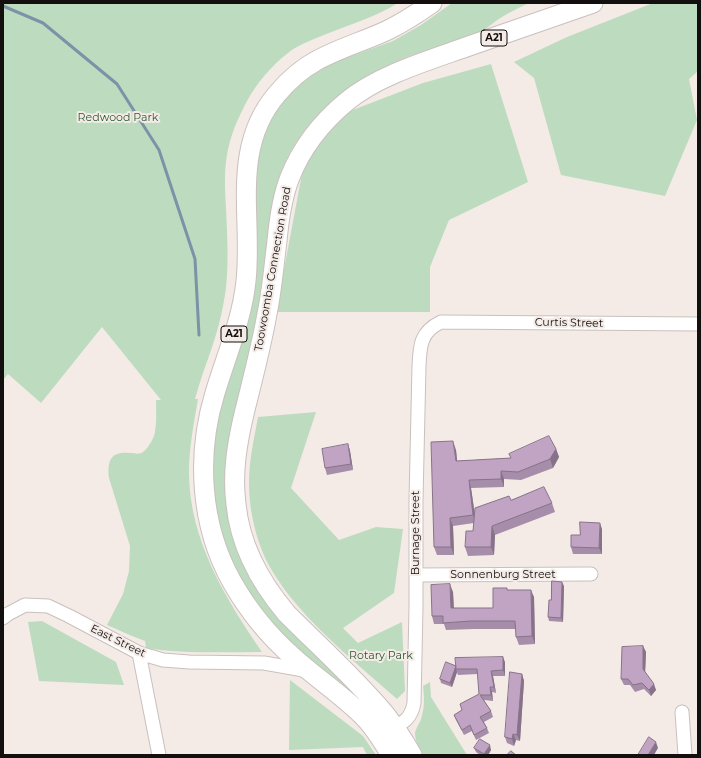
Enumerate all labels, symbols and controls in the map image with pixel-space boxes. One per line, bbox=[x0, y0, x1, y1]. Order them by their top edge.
road number: A21 bbox=[481, 30, 507, 46]
park label: Redwood Park bbox=[78, 111, 158, 125]
street label: Toowoomba Connection Road bbox=[252, 186, 294, 352]
street label: Curtis Street bbox=[535, 316, 603, 330]
road number: A21 bbox=[221, 326, 247, 342]
street label: Burnage Street bbox=[409, 491, 423, 575]
street label: Sonnenburg Street bbox=[450, 568, 556, 582]
street label: East Street bbox=[88, 622, 148, 660]
park label: Rotary Park bbox=[349, 649, 413, 663]

